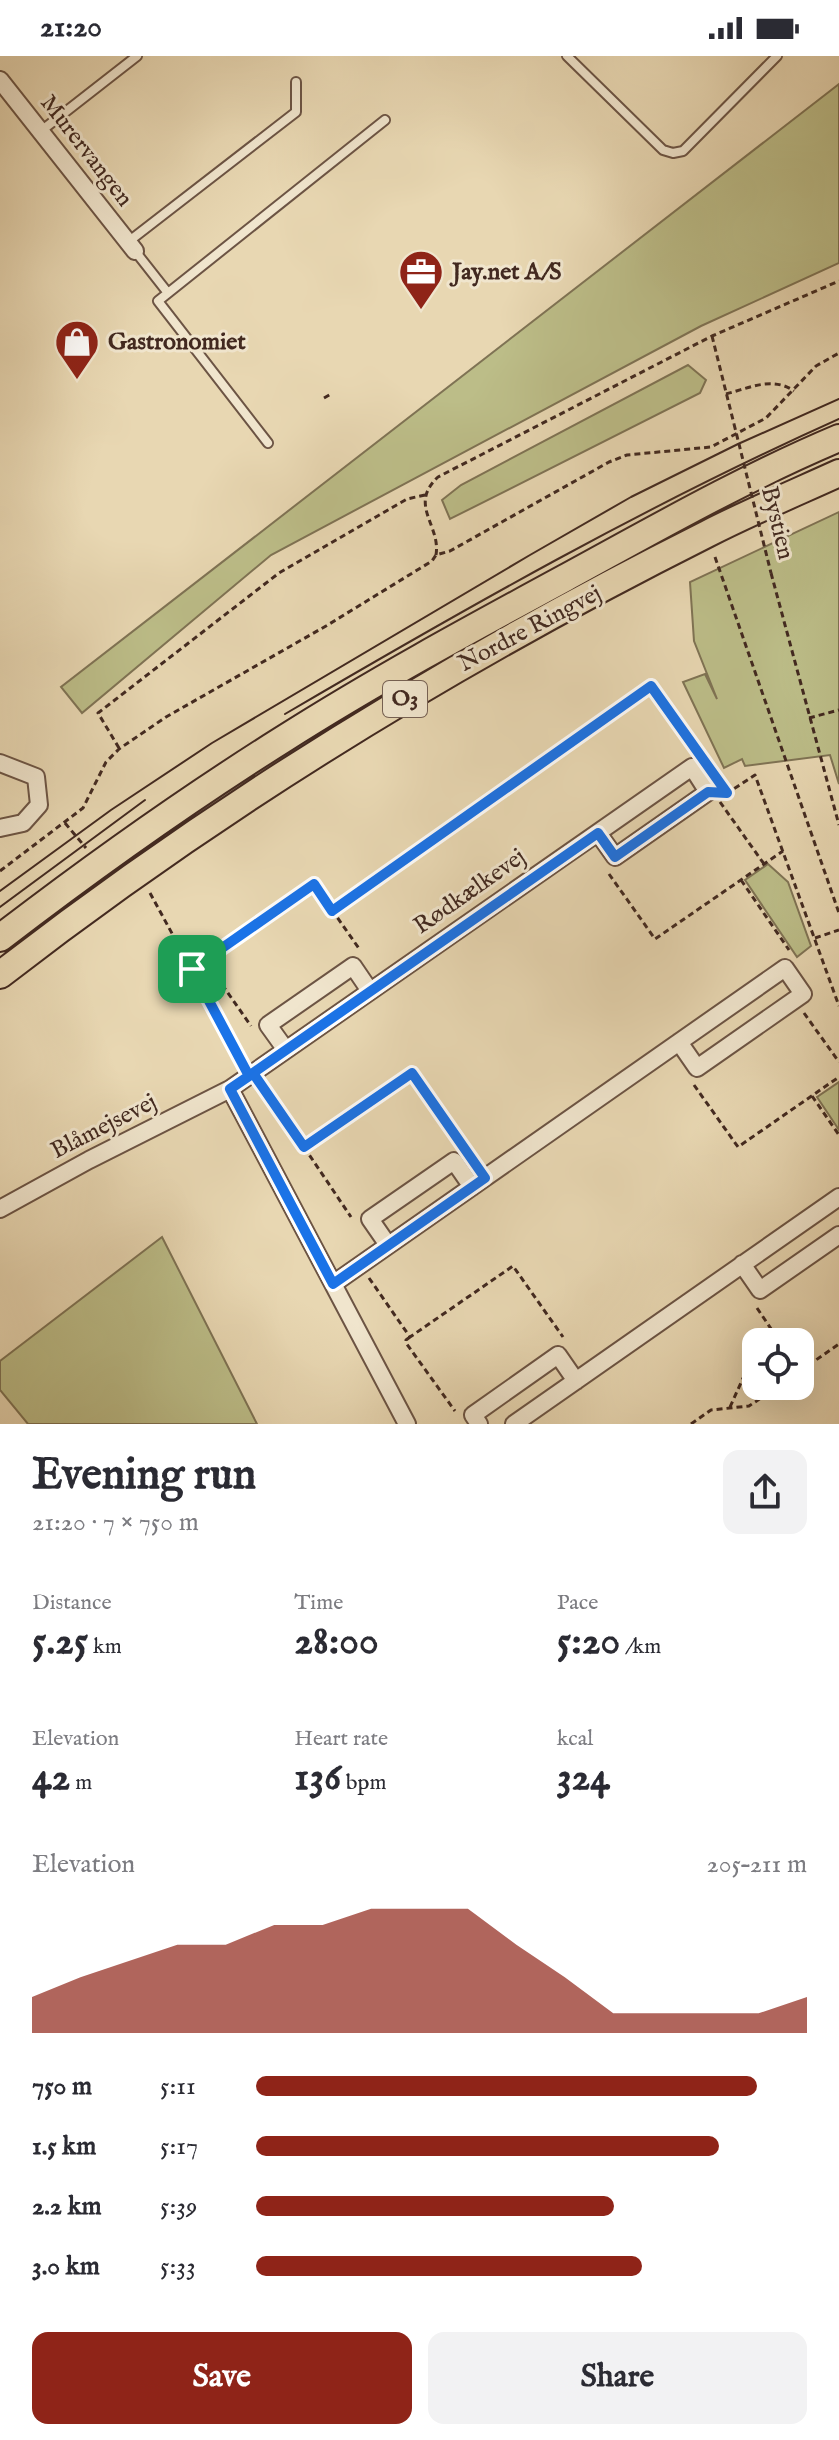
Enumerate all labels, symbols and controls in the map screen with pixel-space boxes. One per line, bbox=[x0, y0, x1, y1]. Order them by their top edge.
text: 21:20 bbox=[40, 9, 102, 47]
street label: Murervangen bbox=[33, 89, 140, 213]
office icon: Jay.net A/S bbox=[397, 248, 445, 311]
place label: Jay.net A/S bbox=[449, 257, 561, 288]
shop icon: Gastronomiet bbox=[53, 318, 101, 381]
place label: Gastronomiet bbox=[108, 327, 246, 358]
street label: Bystien bbox=[753, 483, 801, 563]
street label: Nordre Ringvej bbox=[453, 578, 607, 680]
road number: O3 bbox=[383, 681, 427, 717]
street label: Rødkælkevej bbox=[408, 842, 532, 942]
pin bbox=[158, 935, 226, 1003]
icon: arrive bbox=[170, 947, 214, 991]
street label: Blåmejsevej bbox=[46, 1087, 162, 1167]
map controls bbox=[742, 1328, 814, 1400]
button: locate bbox=[742, 1328, 814, 1400]
text: Evening run bbox=[32, 1448, 256, 1504]
button: share bbox=[723, 1450, 807, 1534]
text: 21:20 · 7 × 750 m bbox=[32, 1506, 199, 1539]
text: Distance bbox=[32, 1589, 112, 1617]
text: Time bbox=[294, 1589, 343, 1617]
text: Pace bbox=[557, 1589, 598, 1617]
text: 5.25 bbox=[32, 1617, 88, 1668]
text: 28:00 bbox=[294, 1617, 379, 1668]
text: 5:20 bbox=[557, 1617, 620, 1668]
text: km bbox=[88, 1633, 122, 1661]
text: /km bbox=[620, 1633, 661, 1661]
text: Elevation bbox=[32, 1725, 119, 1753]
text: Heart rate bbox=[294, 1725, 388, 1753]
text: kcal bbox=[557, 1725, 593, 1753]
text: 42 bbox=[32, 1753, 70, 1804]
text: 136 bbox=[294, 1753, 341, 1804]
text: 324 bbox=[557, 1753, 610, 1804]
text: m bbox=[70, 1769, 92, 1797]
text: bpm bbox=[341, 1769, 386, 1797]
text: Elevation bbox=[32, 1848, 135, 1881]
text: 205–211 m bbox=[707, 1848, 807, 1881]
text: 750 m bbox=[32, 2070, 92, 2103]
text: 5:11 bbox=[160, 2070, 196, 2103]
text: 1.5 km bbox=[32, 2130, 96, 2163]
text: 5:17 bbox=[160, 2130, 198, 2163]
text: 2.2 km bbox=[32, 2190, 102, 2223]
text: 5:39 bbox=[160, 2190, 197, 2223]
text: 3.0 km bbox=[32, 2250, 100, 2283]
text: 5:33 bbox=[160, 2250, 196, 2283]
button: Save bbox=[32, 2332, 412, 2424]
button: Share bbox=[428, 2332, 807, 2424]

